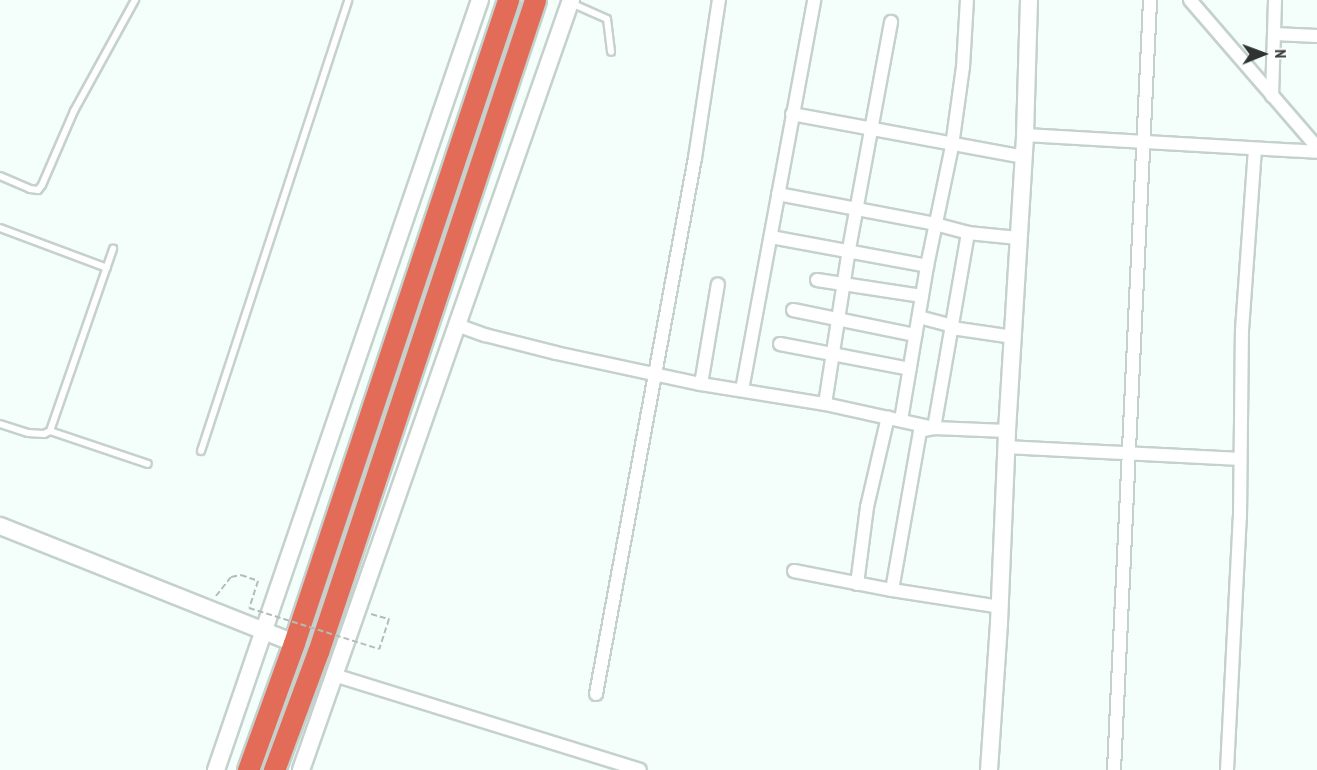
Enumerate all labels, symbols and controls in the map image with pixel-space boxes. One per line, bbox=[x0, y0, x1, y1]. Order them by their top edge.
north arrow bbox=[1233, 24, 1293, 84]
text: N bbox=[1271, 49, 1291, 58]

